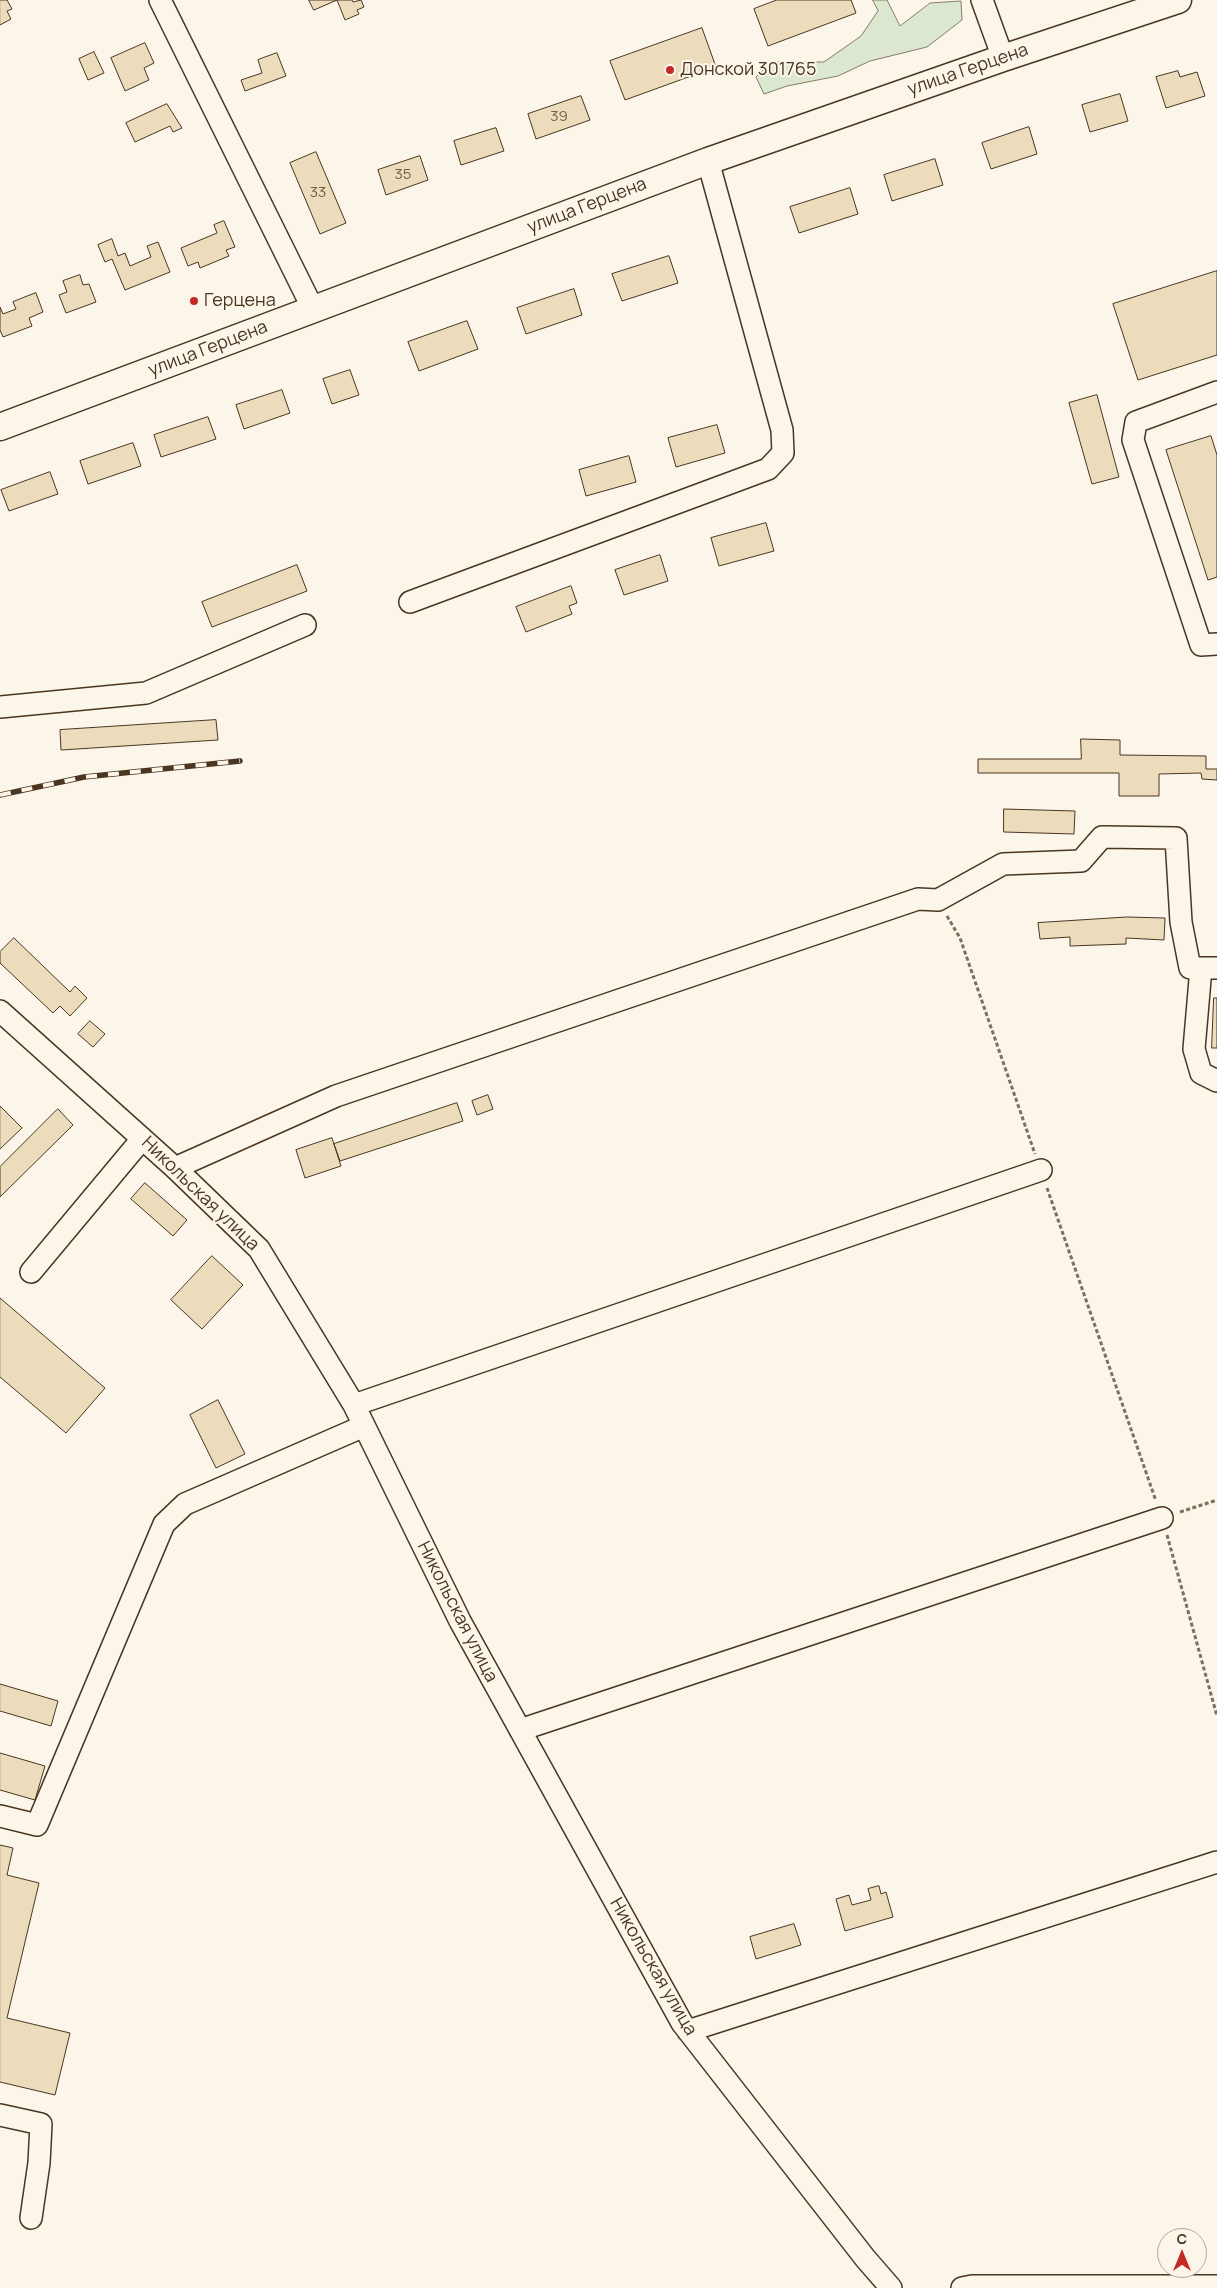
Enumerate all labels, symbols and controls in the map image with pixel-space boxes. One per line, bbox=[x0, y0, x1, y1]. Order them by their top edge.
street label: улица Герцена bbox=[905, 39, 1031, 101]
place label: Донской 301765 bbox=[680, 59, 816, 81]
marker: Донской 301765 bbox=[664, 64, 676, 76]
house number: 39 bbox=[550, 108, 568, 126]
house number: 35 bbox=[395, 166, 411, 184]
street label: улица Герцена bbox=[524, 173, 650, 239]
house number: 33 bbox=[310, 184, 326, 202]
place label: Герцена bbox=[204, 290, 276, 312]
marker: Герцена bbox=[188, 295, 200, 307]
street label: улица Герцена bbox=[145, 316, 271, 382]
street label: Никольская улица bbox=[137, 1132, 263, 1256]
street label: Никольская улица bbox=[412, 1538, 502, 1686]
street label: Никольская улица bbox=[605, 1894, 701, 2040]
north arrow bbox=[1157, 2228, 1207, 2278]
text: С bbox=[1177, 2229, 1187, 2248]

